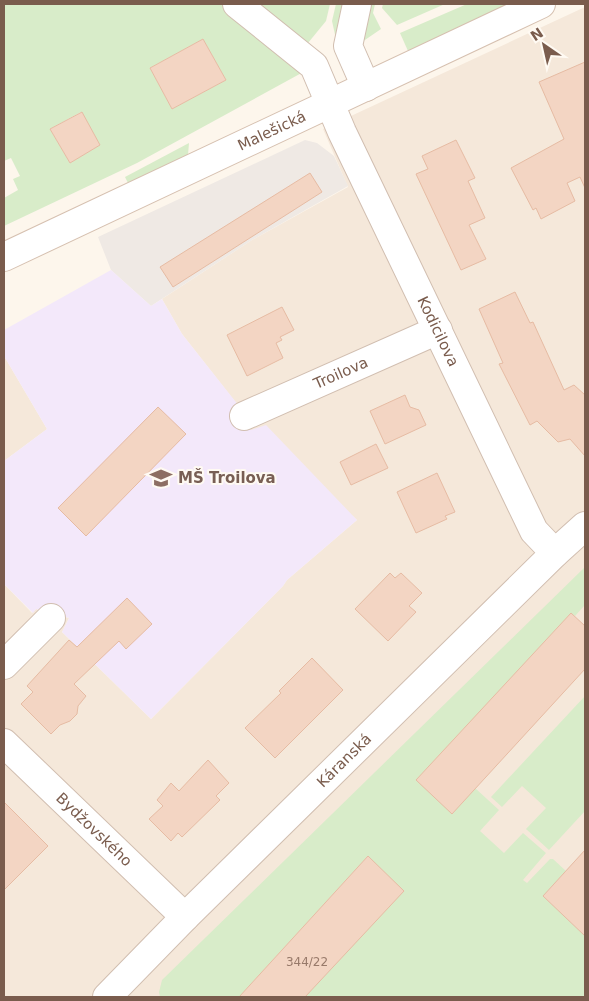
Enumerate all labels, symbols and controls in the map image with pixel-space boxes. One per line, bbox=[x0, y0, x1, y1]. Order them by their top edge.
north arrow bbox=[519, 20, 569, 70]
text: N bbox=[527, 24, 546, 44]
street label: Malešická bbox=[235, 107, 309, 155]
street label: Kodicilova bbox=[413, 293, 463, 370]
street label: Troilova bbox=[310, 353, 371, 393]
school or university icon: MŠ Troilova bbox=[148, 465, 174, 491]
place label: MŠ Troilova bbox=[178, 468, 276, 487]
street label: Káranská bbox=[313, 730, 375, 791]
street label: Bydžovského bbox=[52, 789, 136, 870]
house number: 344/22 bbox=[286, 955, 328, 969]

